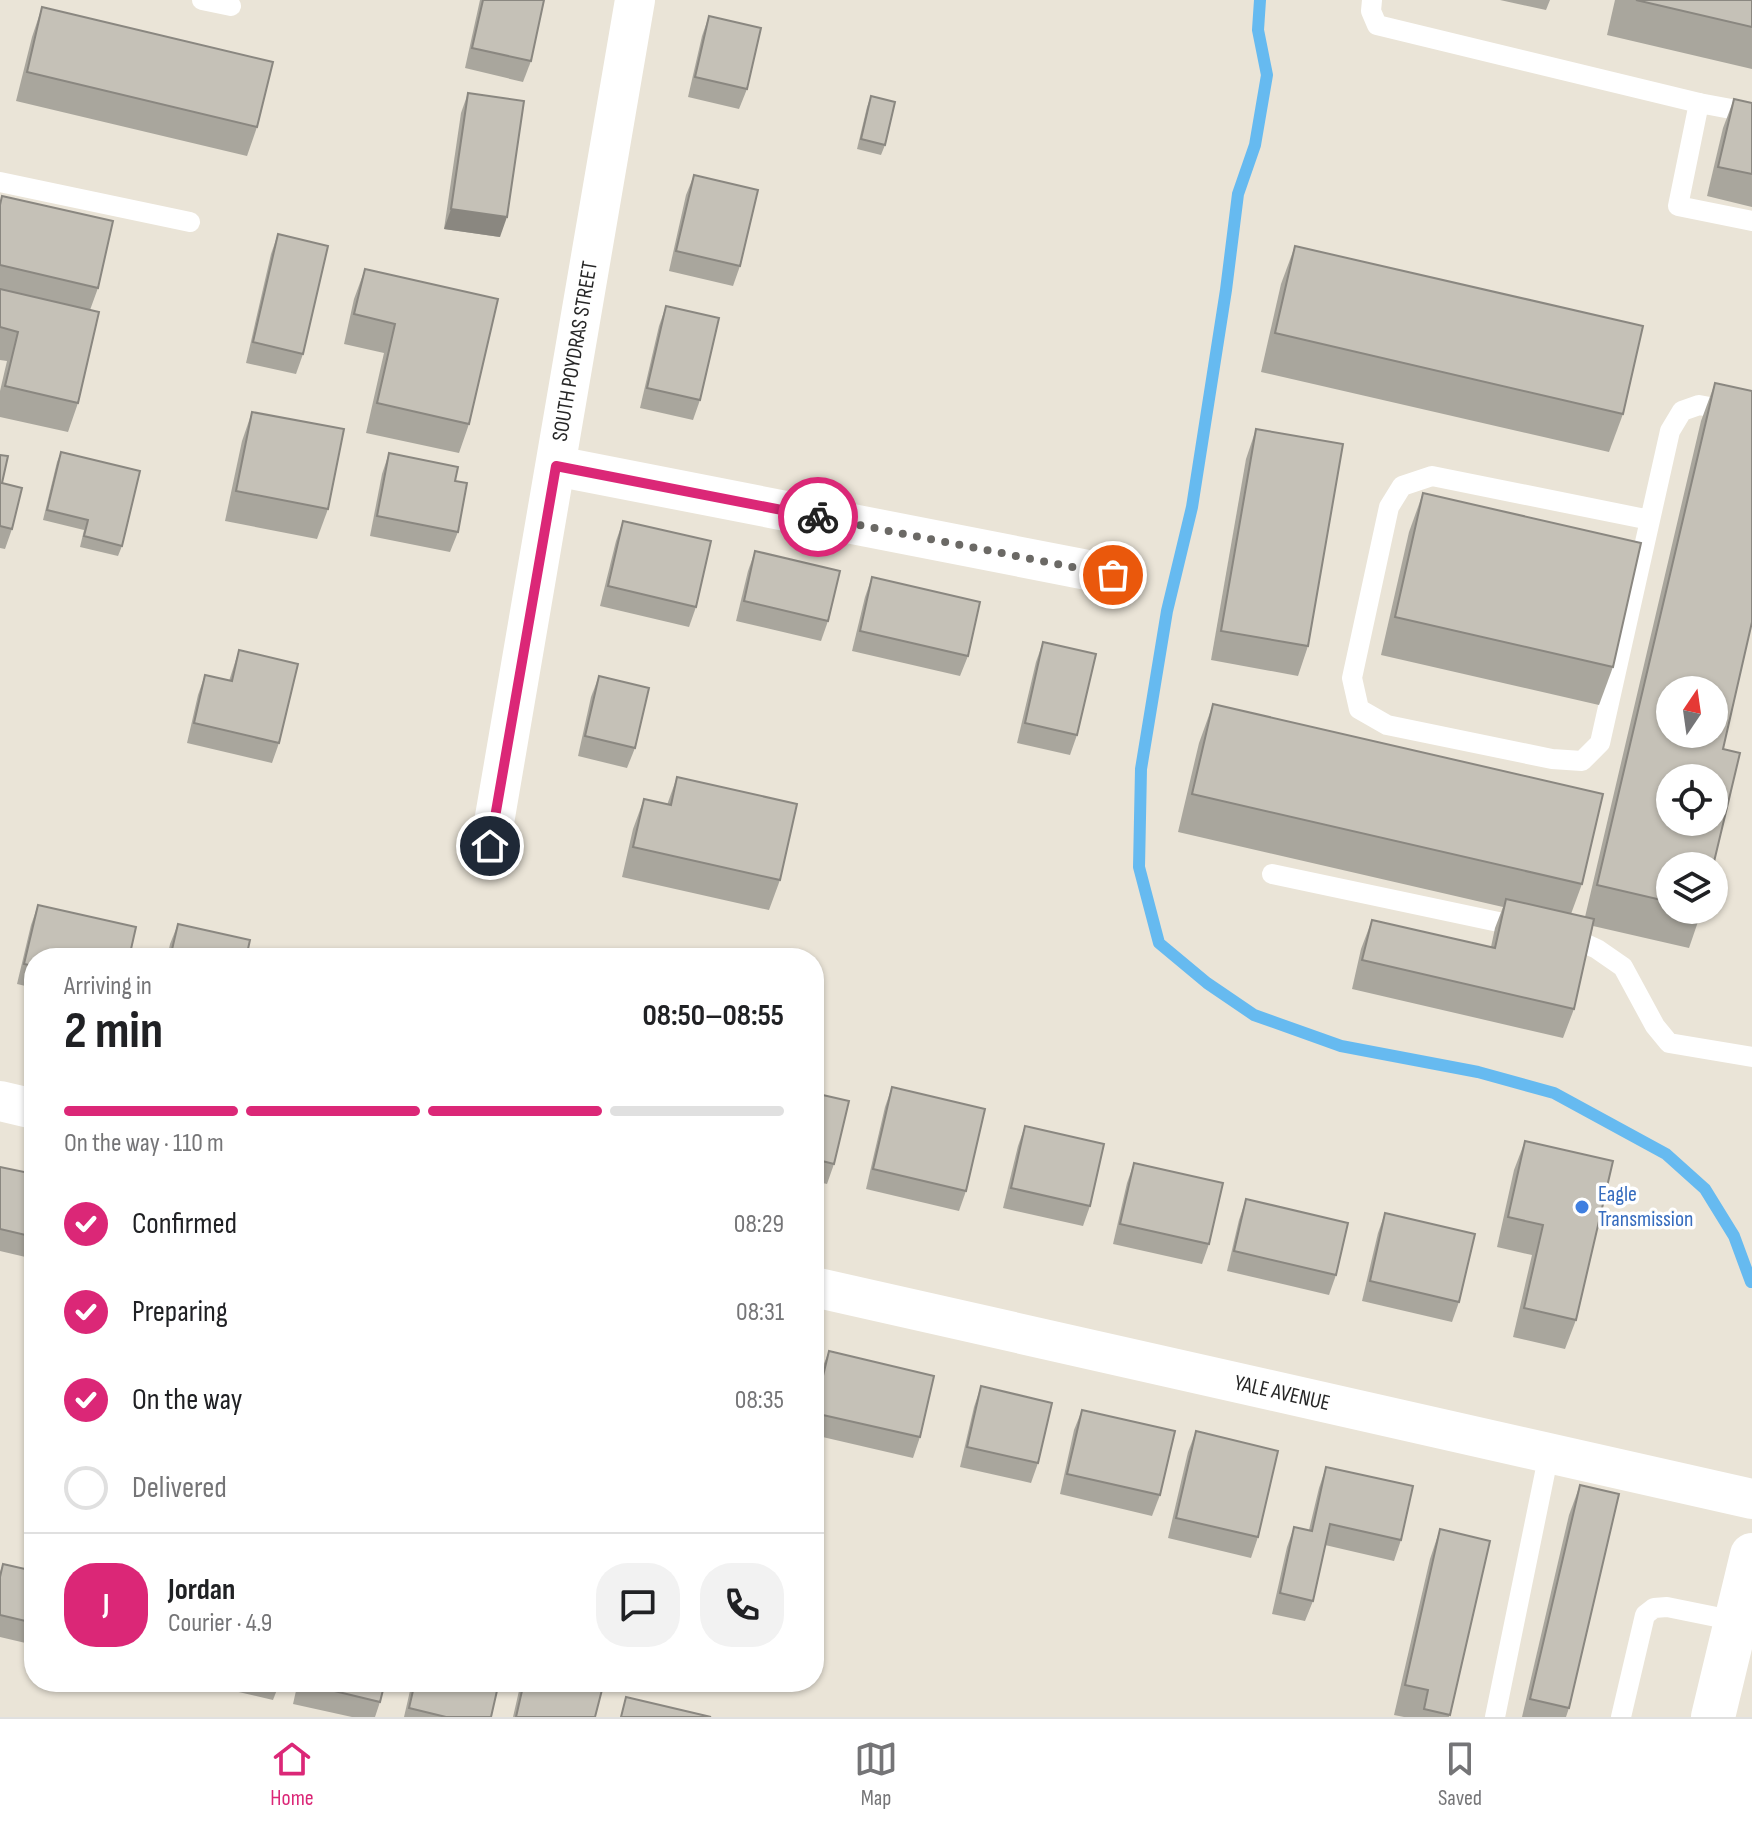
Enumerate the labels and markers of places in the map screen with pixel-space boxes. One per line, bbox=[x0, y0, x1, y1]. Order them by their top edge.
pin bbox=[1079, 541, 1147, 609]
pin bbox=[456, 812, 524, 880]
place label: Eagle Transmission bbox=[1598, 1181, 1693, 1233]
marker: Eagle Transmission bbox=[1573, 1198, 1591, 1216]

